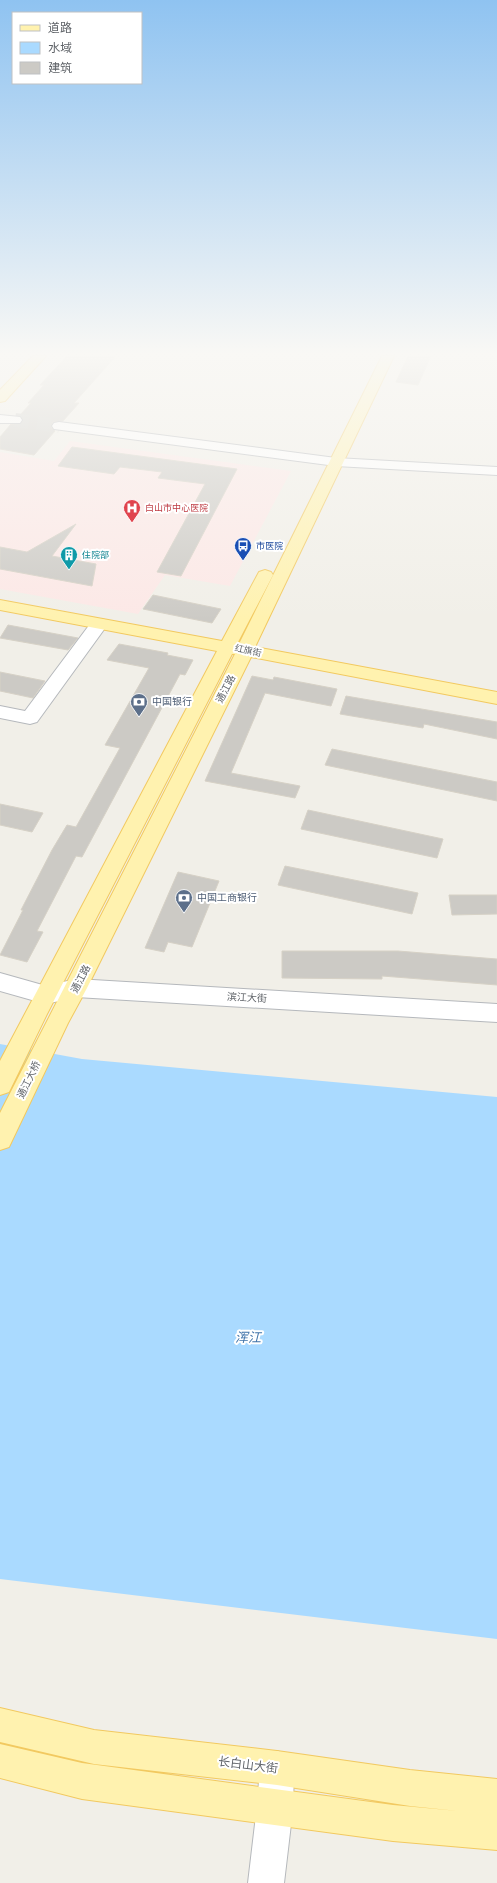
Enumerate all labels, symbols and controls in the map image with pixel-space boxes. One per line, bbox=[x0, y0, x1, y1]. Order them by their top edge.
legend bbox=[12, 12, 142, 84]
text: 道路 bbox=[48, 21, 72, 35]
text: 水域 bbox=[48, 41, 72, 55]
text: 建筑 bbox=[48, 61, 72, 75]
hospital icon: 白山市中心医院 bbox=[122, 498, 142, 523]
place label: 白山市中心医院 bbox=[145, 503, 208, 514]
bus stop icon: 市医院 bbox=[233, 536, 253, 561]
place label: 市医院 bbox=[256, 541, 283, 552]
building icon: 住院部 bbox=[59, 545, 79, 570]
place label: 住院部 bbox=[82, 550, 109, 561]
street label: 红旗街 bbox=[234, 643, 262, 659]
street label: 通江路 bbox=[214, 673, 238, 705]
bank icon: 中国银行 bbox=[129, 692, 149, 717]
place label: 中国银行 bbox=[152, 696, 192, 708]
bank icon: 中国工商银行 bbox=[174, 888, 194, 913]
place label: 中国工商银行 bbox=[197, 892, 257, 904]
street label: 通江路 bbox=[69, 963, 93, 995]
street label: 滨江大街 bbox=[227, 991, 267, 1005]
street label: 通江大桥 bbox=[15, 1059, 43, 1101]
water label: 浑江 bbox=[235, 1330, 263, 1346]
street label: 长白山大街 bbox=[217, 1754, 279, 1776]

